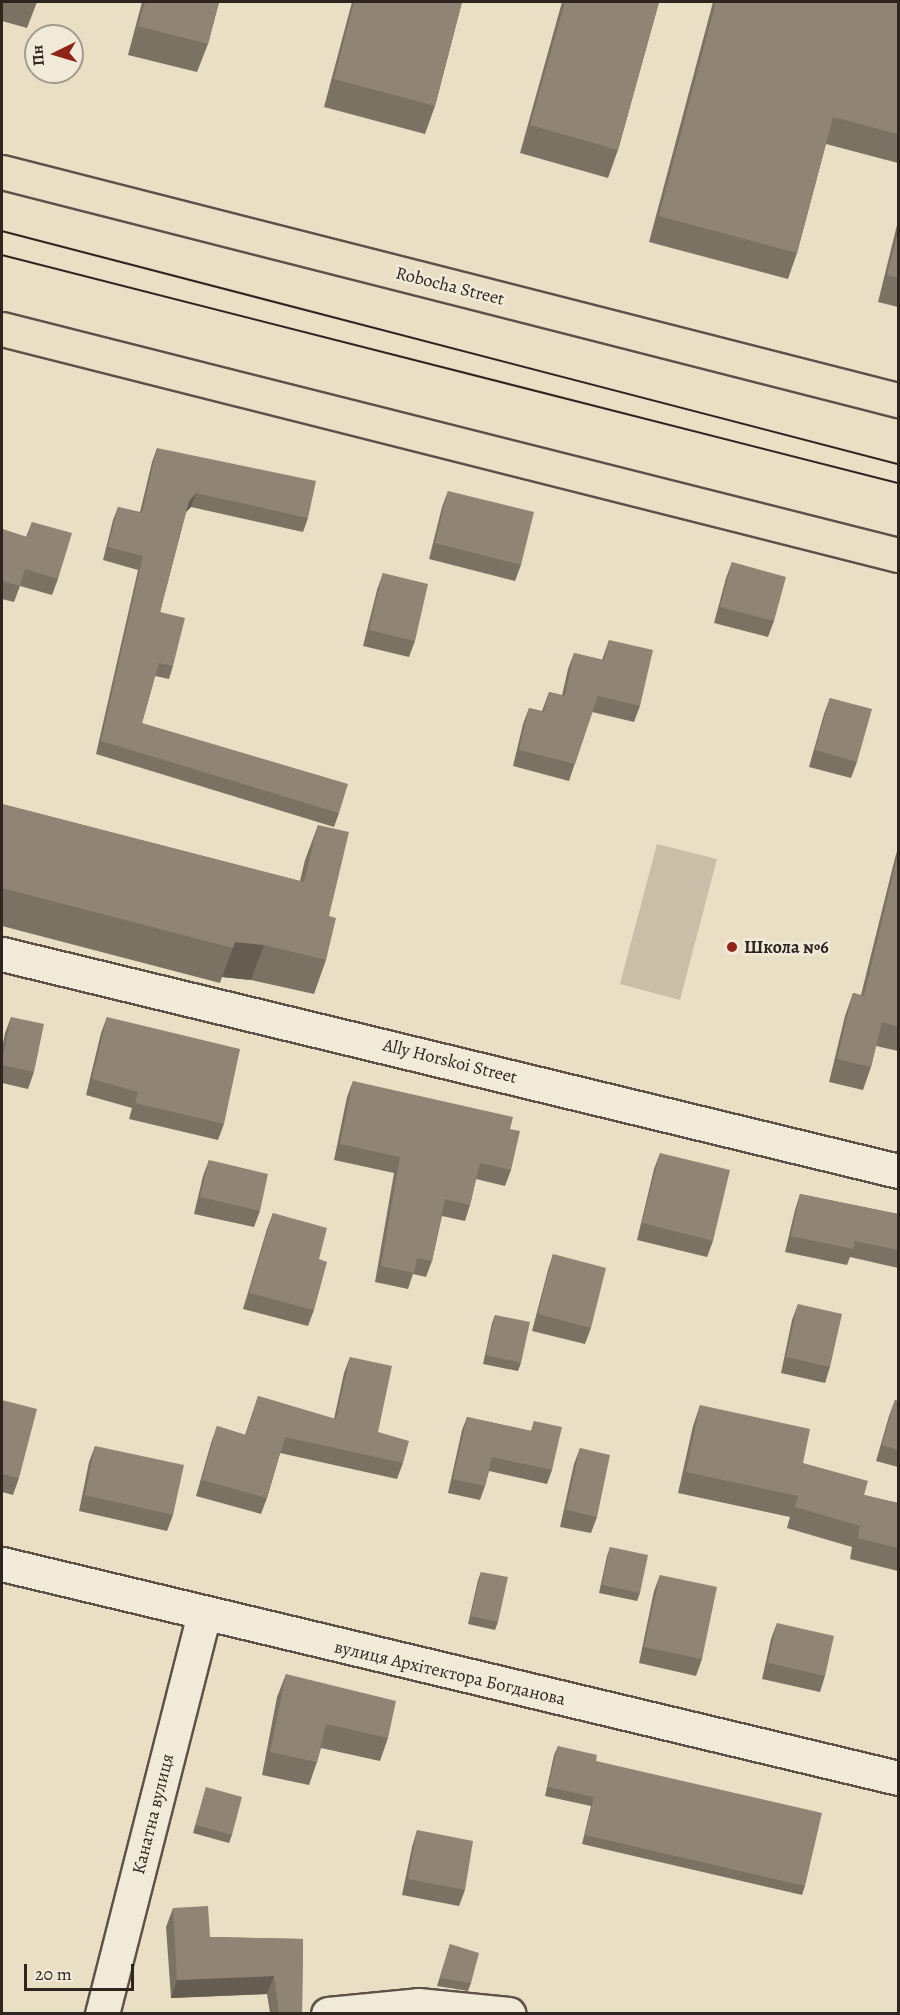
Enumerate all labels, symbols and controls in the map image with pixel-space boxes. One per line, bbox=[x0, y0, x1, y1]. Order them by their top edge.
north arrow bbox=[24, 24, 84, 84]
text: Пн bbox=[26, 44, 50, 67]
street label: Robocha Street bbox=[394, 262, 506, 310]
place label: Школа №6 bbox=[744, 936, 829, 958]
marker: Школа №6 bbox=[725, 940, 739, 954]
street label: Ally Horskoi Street bbox=[381, 1034, 519, 1088]
street label: вулиця Архітектора Богданова bbox=[332, 1636, 568, 1710]
street label: Канатна вулиця bbox=[128, 1751, 178, 1877]
scale bar bbox=[27, 1952, 136, 1990]
text: 20 m bbox=[35, 1962, 72, 1986]

